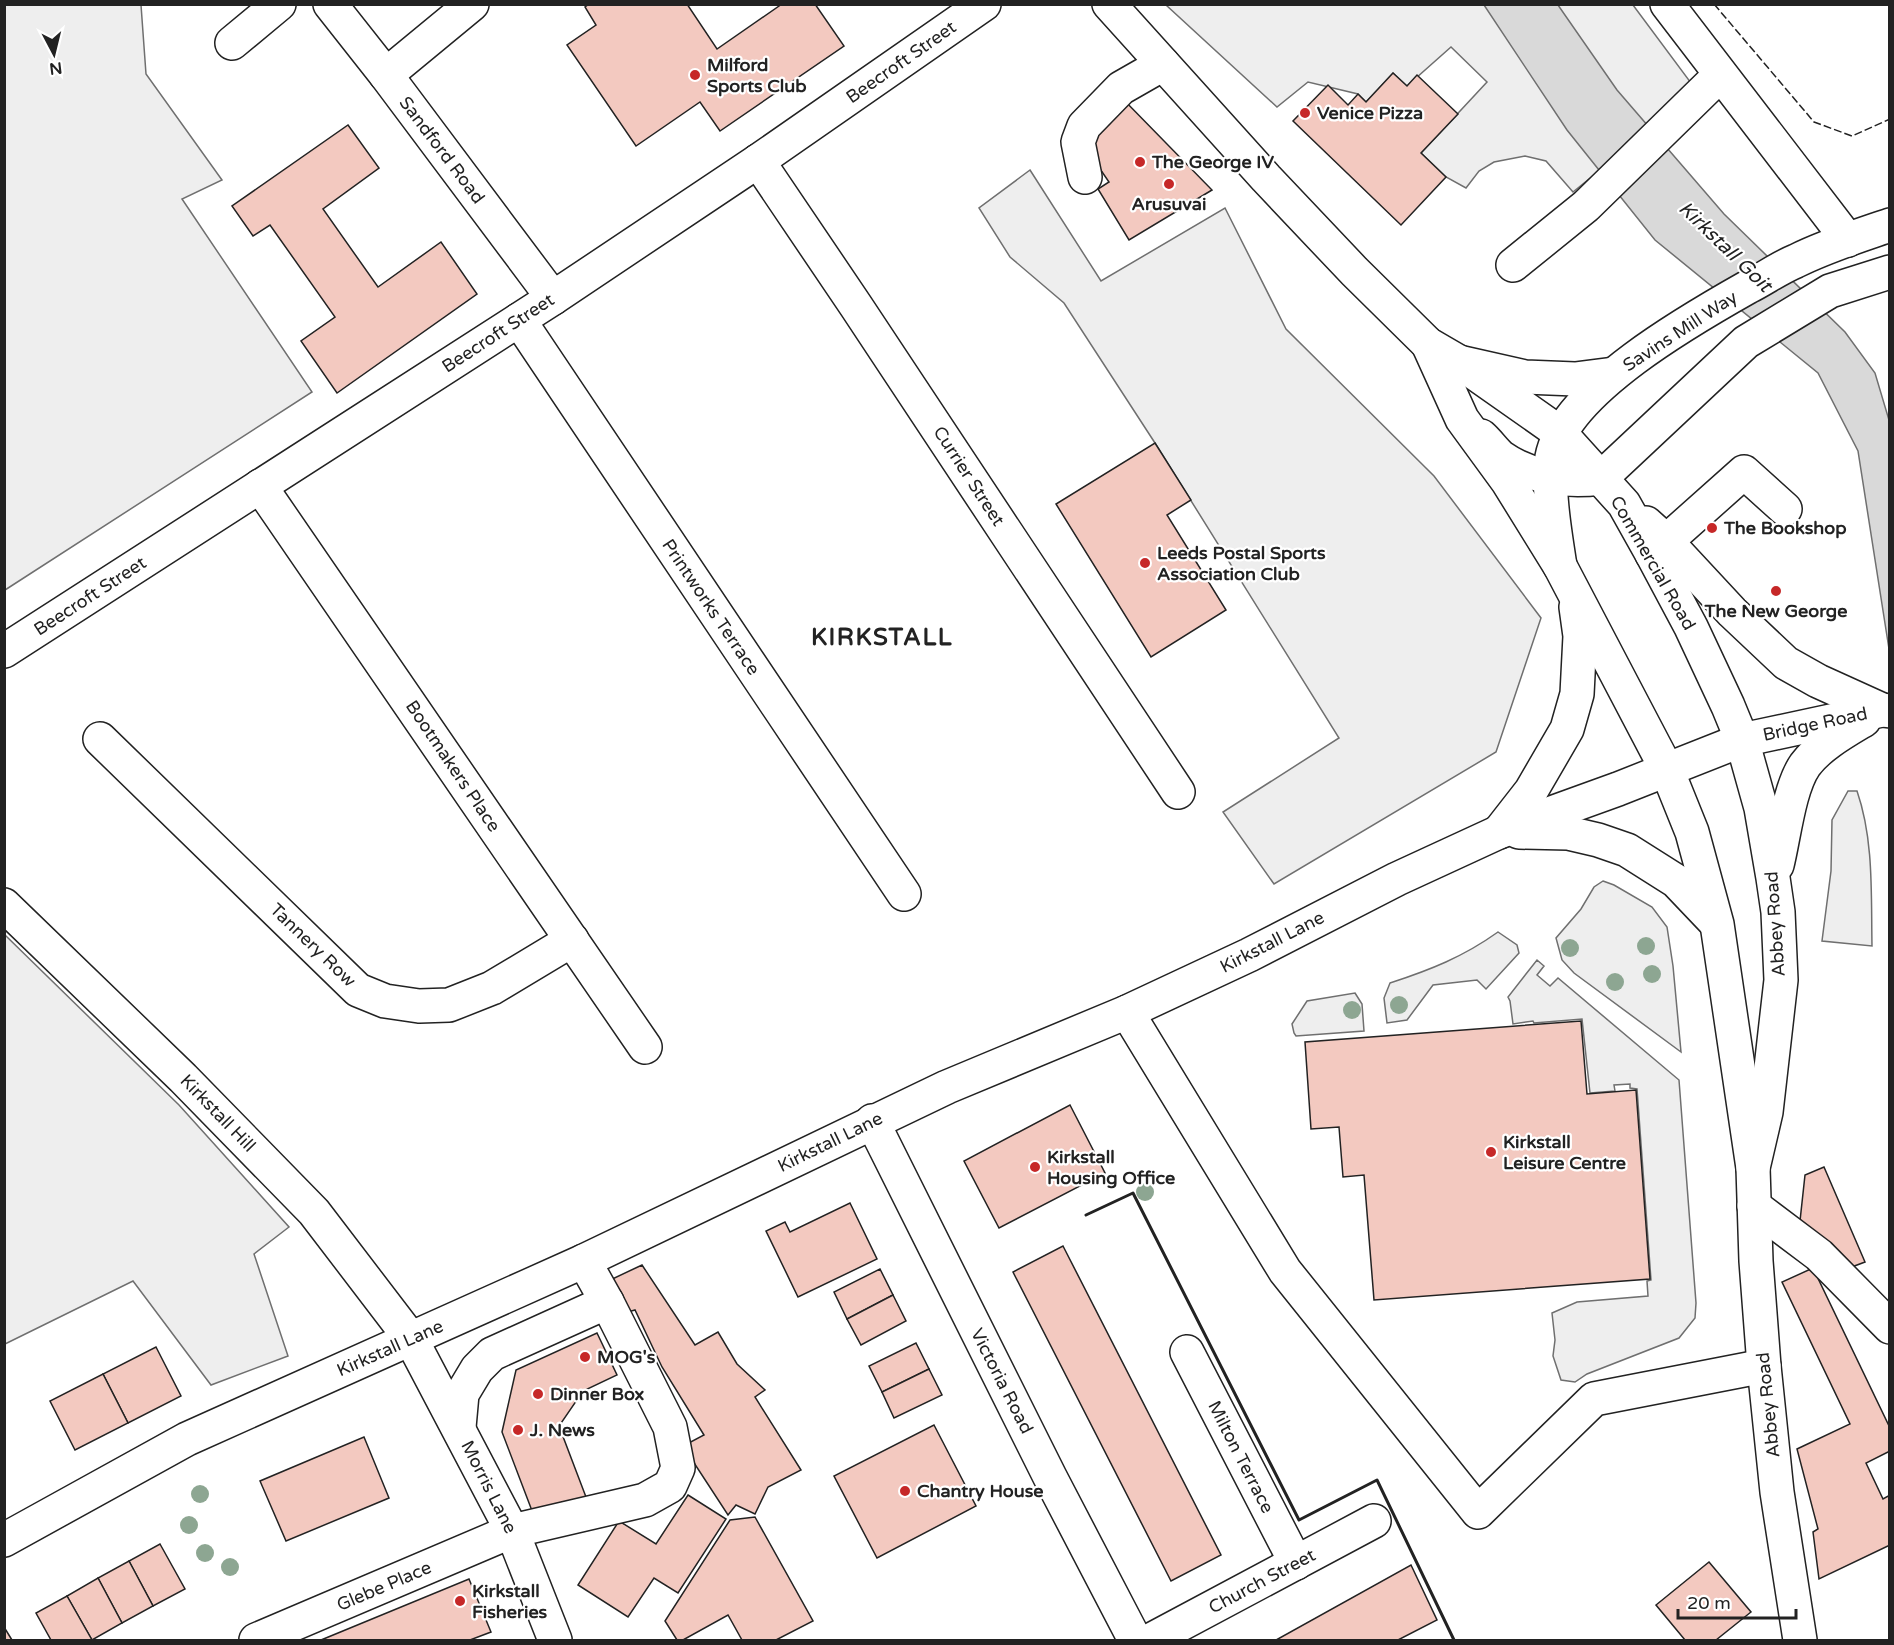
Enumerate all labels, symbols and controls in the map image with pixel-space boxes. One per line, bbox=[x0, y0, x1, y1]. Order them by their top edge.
street label: Beecroft Street bbox=[842, 16, 960, 108]
north arrow bbox=[24, 24, 84, 84]
place label: Milford Sports Club bbox=[707, 54, 807, 97]
text: N bbox=[48, 57, 63, 79]
marker: Milford Sports Club bbox=[688, 68, 702, 82]
street label: Sandford Road bbox=[394, 92, 490, 208]
place label: Venice Pizza bbox=[1317, 102, 1423, 124]
marker: Venice Pizza bbox=[1298, 106, 1312, 120]
place label: The George IV bbox=[1151, 151, 1274, 173]
marker: The George IV bbox=[1133, 155, 1147, 169]
marker: Arusuvai bbox=[1162, 177, 1176, 191]
place label: Arusuvai bbox=[1132, 193, 1206, 215]
water label: Kirkstall Goit bbox=[1673, 197, 1778, 299]
street label: Savins Mill Way bbox=[1619, 286, 1742, 376]
street label: Beecroft Street bbox=[438, 288, 558, 377]
street label: Currier Street bbox=[929, 422, 1010, 530]
street label: Commercial Road bbox=[1606, 492, 1700, 634]
place label: The Bookshop bbox=[1723, 517, 1847, 539]
marker: The Bookshop bbox=[1705, 521, 1719, 535]
street label: Printworks Terrace bbox=[657, 535, 765, 679]
place label: Leeds Postal Sports Association Club bbox=[1157, 542, 1326, 585]
street label: Beecroft Street bbox=[30, 551, 150, 640]
marker: Leeds Postal Sports Association Club bbox=[1138, 556, 1152, 570]
marker: The New George bbox=[1769, 584, 1783, 598]
place label: The New George bbox=[1704, 600, 1847, 622]
district label: KIRKSTALL bbox=[811, 623, 953, 652]
street label: Bootmakers Place bbox=[401, 696, 505, 836]
street label: Bridge Road bbox=[1761, 702, 1869, 746]
street label: Abbey Road bbox=[1760, 871, 1790, 977]
street label: Tannery Row bbox=[265, 899, 361, 991]
street label: Kirkstall Lane bbox=[1216, 906, 1328, 978]
street label: Kirkstall Hill bbox=[176, 1070, 260, 1156]
street label: Kirkstall Lane bbox=[774, 1107, 886, 1177]
place label: Kirkstall Leisure Centre bbox=[1503, 1131, 1626, 1174]
marker: Kirkstall Leisure Centre bbox=[1484, 1145, 1498, 1159]
place label: Kirkstall Housing Office bbox=[1047, 1146, 1175, 1189]
marker: Kirkstall Housing Office bbox=[1028, 1160, 1042, 1174]
street label: Kirkstall Lane bbox=[333, 1315, 447, 1381]
street label: Victoria Road bbox=[966, 1325, 1038, 1437]
place label: MOG's bbox=[597, 1346, 656, 1368]
marker: MOG's bbox=[578, 1350, 592, 1364]
street label: Abbey Road bbox=[1752, 1351, 1784, 1459]
place label: Dinner Box bbox=[550, 1383, 645, 1405]
marker: Dinner Box bbox=[531, 1387, 545, 1401]
street label: Milton Terrace bbox=[1203, 1397, 1279, 1517]
place label: J. News bbox=[529, 1419, 595, 1441]
marker: J. News bbox=[511, 1423, 525, 1437]
street label: Morris Lane bbox=[456, 1437, 522, 1537]
place label: Chantry House bbox=[917, 1480, 1044, 1502]
marker: Chantry House bbox=[898, 1484, 912, 1498]
street label: Church Street bbox=[1205, 1544, 1319, 1618]
street label: Glebe Place bbox=[333, 1556, 435, 1616]
place label: Kirkstall Fisheries bbox=[472, 1580, 548, 1623]
scale bar bbox=[1678, 1582, 1796, 1620]
text: 20 m bbox=[1687, 1592, 1731, 1614]
marker: Kirkstall Fisheries bbox=[453, 1594, 467, 1608]

